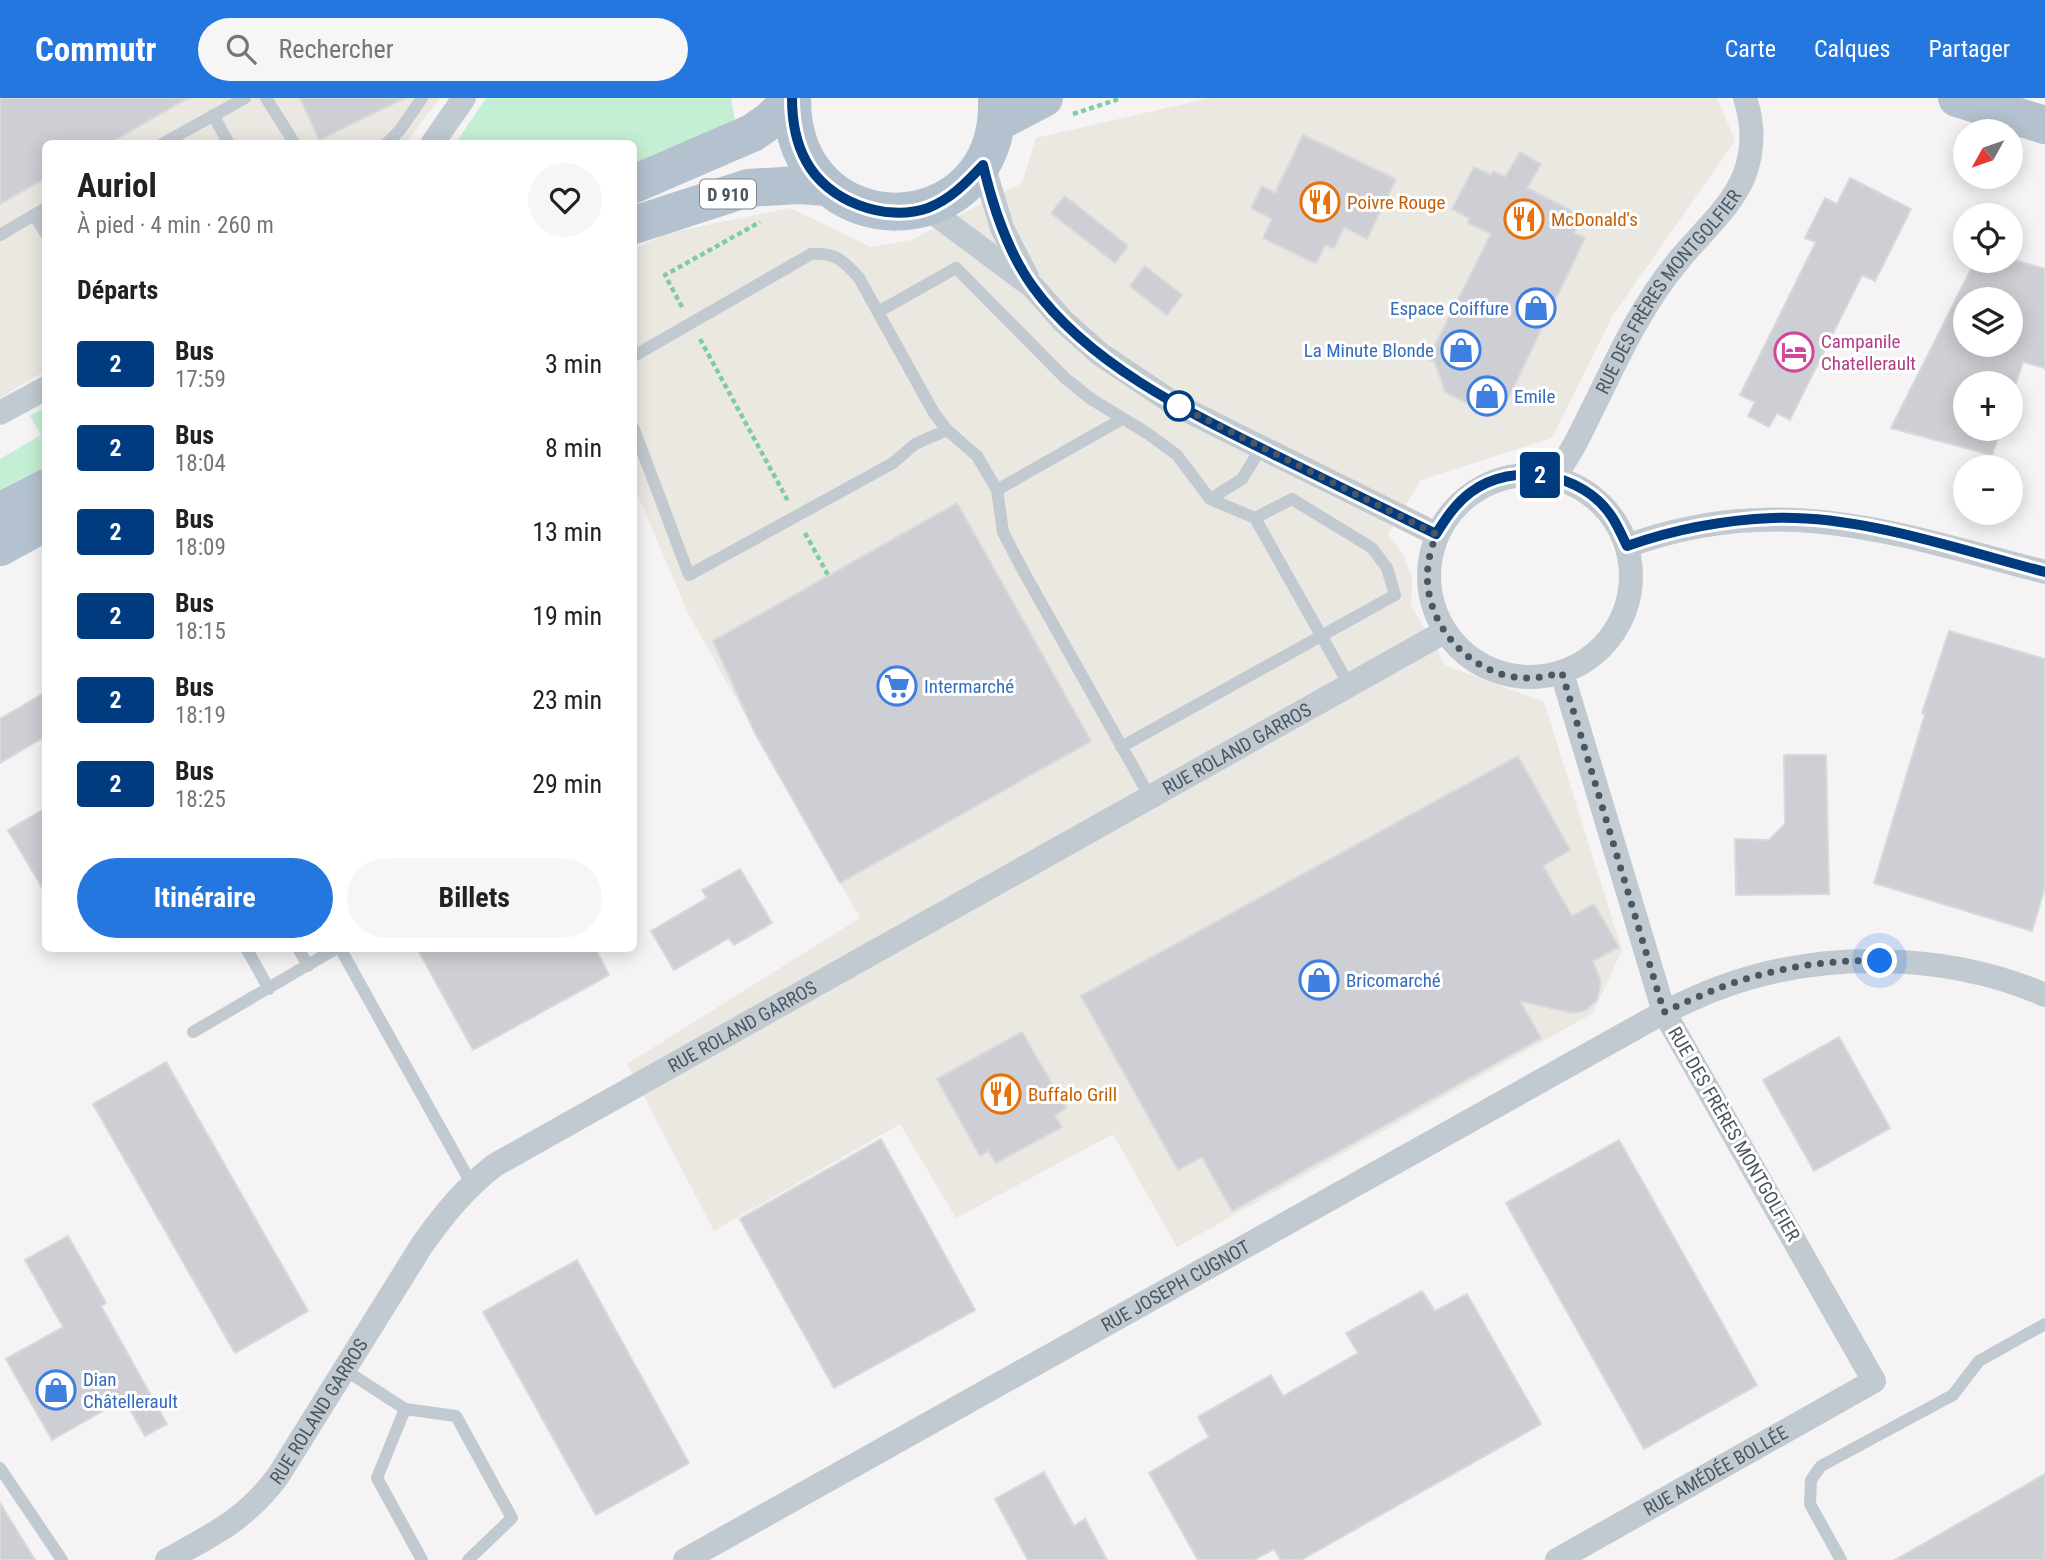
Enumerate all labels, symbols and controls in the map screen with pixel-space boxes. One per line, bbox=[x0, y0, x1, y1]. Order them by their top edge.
search box bbox=[198, 18, 688, 81]
text: Commutr bbox=[35, 30, 156, 69]
icon: search bbox=[222, 30, 260, 68]
text: Rechercher bbox=[278, 34, 394, 64]
text: Carte bbox=[1725, 35, 1776, 63]
text: Calques bbox=[1814, 35, 1890, 63]
text: Partager bbox=[1928, 35, 2010, 63]
north arrow bbox=[1953, 119, 2023, 189]
map controls bbox=[1953, 119, 2023, 525]
button: heart bbox=[528, 163, 602, 237]
text: Auriol bbox=[77, 166, 157, 205]
road number: D 910 bbox=[700, 180, 756, 208]
restaurant icon: Poivre Rouge bbox=[1299, 181, 1341, 223]
street label: RUE DES FRÈRES MONTGOLFIER bbox=[1590, 185, 1746, 398]
place label: Poivre Rouge bbox=[1347, 191, 1445, 214]
restaurant icon: McDonald's bbox=[1503, 198, 1545, 240]
button: locate bbox=[1953, 203, 2023, 273]
place label: McDonald's bbox=[1551, 208, 1638, 231]
text: À pied · 4 min · 260 m bbox=[77, 212, 274, 239]
text: Départs bbox=[77, 275, 158, 305]
shop icon: Espace Coiffure bbox=[1515, 287, 1557, 329]
button: layers bbox=[1953, 287, 2023, 357]
place label: Espace Coiffure bbox=[1390, 297, 1509, 320]
shop icon: La Minute Blonde bbox=[1440, 329, 1482, 371]
place label: Campanile Chatellerault bbox=[1821, 330, 1916, 375]
hotel icon: Campanile Chatellerault bbox=[1773, 331, 1815, 373]
text: Bus bbox=[175, 336, 214, 366]
place label: La Minute Blonde bbox=[1304, 339, 1434, 362]
text: 3 min bbox=[545, 349, 602, 379]
text: 2 bbox=[109, 350, 122, 378]
text: 17:59 bbox=[175, 366, 226, 393]
button: + bbox=[1953, 371, 2023, 441]
shop icon: Emile bbox=[1466, 375, 1508, 417]
place label: Emile bbox=[1514, 385, 1555, 408]
unlabelled marker bbox=[1164, 391, 1194, 421]
text: Bus bbox=[175, 420, 214, 450]
text: 8 min bbox=[545, 433, 602, 463]
text: 2 bbox=[109, 434, 122, 462]
text: 18:04 bbox=[175, 450, 226, 477]
line badge: 2 bbox=[1517, 452, 1563, 498]
button: − bbox=[1953, 455, 2023, 525]
text: 2 bbox=[1534, 461, 1546, 489]
text: Bus bbox=[175, 504, 214, 534]
text: 13 min bbox=[532, 517, 602, 547]
text: 2 bbox=[109, 518, 122, 546]
text: 18:09 bbox=[175, 534, 226, 561]
text: Bus bbox=[175, 588, 214, 618]
text: 19 min bbox=[532, 601, 602, 631]
text: 2 bbox=[109, 602, 122, 630]
text: 18:15 bbox=[175, 618, 226, 645]
supermarket icon: Intermarché bbox=[876, 665, 918, 707]
text: Bus bbox=[175, 672, 214, 702]
place label: Intermarché bbox=[924, 675, 1014, 698]
text: 23 min bbox=[532, 685, 602, 715]
text: 2 bbox=[109, 686, 122, 714]
street label: RUE ROLAND GARROS bbox=[1158, 698, 1315, 799]
text: 18:19 bbox=[175, 702, 226, 729]
text: Bus bbox=[175, 756, 214, 786]
text: 29 min bbox=[532, 769, 602, 799]
text: 2 bbox=[109, 770, 122, 798]
text: 18:25 bbox=[175, 786, 226, 813]
button: Itinéraire bbox=[77, 858, 333, 938]
button: Billets bbox=[347, 858, 602, 938]
your location bbox=[1862, 943, 1897, 978]
shop icon: Bricomarché bbox=[1298, 959, 1340, 1001]
place label: Bricomarché bbox=[1346, 969, 1441, 992]
street label: RUE ROLAND GARROS bbox=[664, 975, 821, 1077]
street label: RUE DES FRÈRES MONTGOLFIER bbox=[1663, 1023, 1805, 1245]
restaurant icon: Buffalo Grill bbox=[980, 1073, 1022, 1115]
place label: Buffalo Grill bbox=[1028, 1083, 1117, 1106]
street label: RUE JOSEPH CUGNOT bbox=[1097, 1235, 1254, 1336]
street label: RUE ROLAND GARROS bbox=[265, 1334, 372, 1489]
place label: Dian Châtellerault bbox=[83, 1368, 178, 1413]
shop icon: Dian Châtellerault bbox=[35, 1369, 77, 1411]
street label: RUE AMÉDÉE BOLLÉE bbox=[1639, 1421, 1792, 1520]

